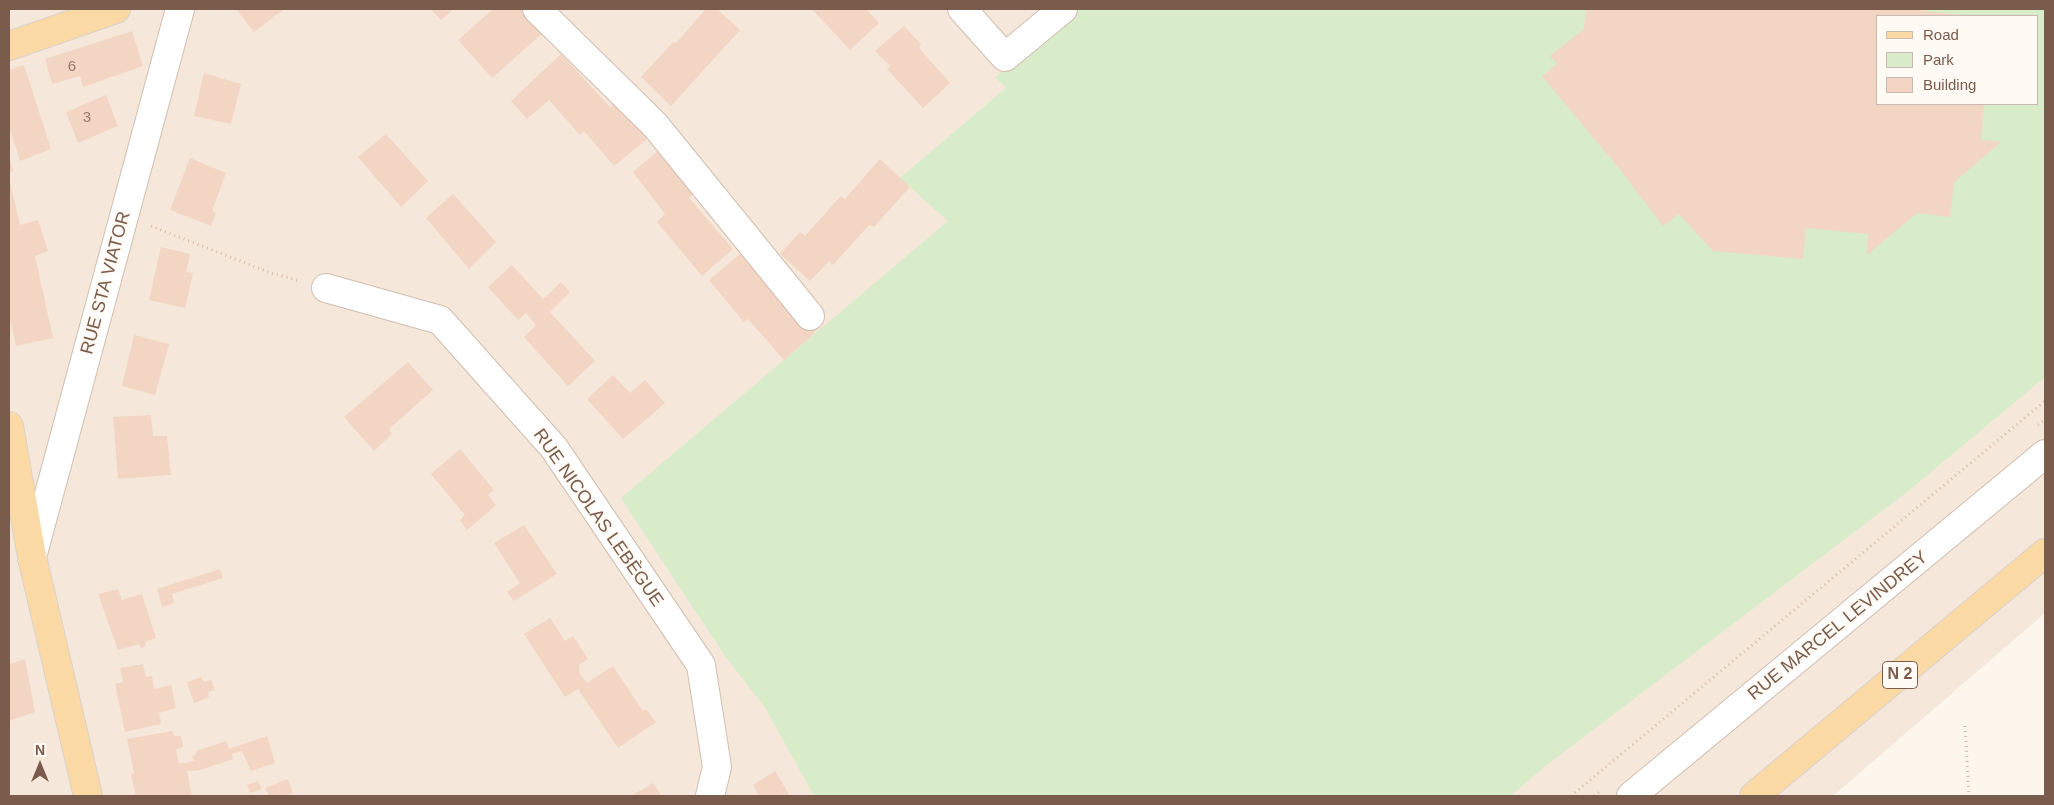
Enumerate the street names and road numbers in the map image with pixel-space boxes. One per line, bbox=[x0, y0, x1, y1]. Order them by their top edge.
street label: RUE STA VIATOR bbox=[77, 209, 135, 357]
street label: RUE NICOLAS LEBÈGUE bbox=[528, 425, 668, 611]
street label: RUE MARCEL LEVINDREY bbox=[1744, 547, 1932, 705]
road number: N 2 bbox=[1882, 662, 1918, 688]

